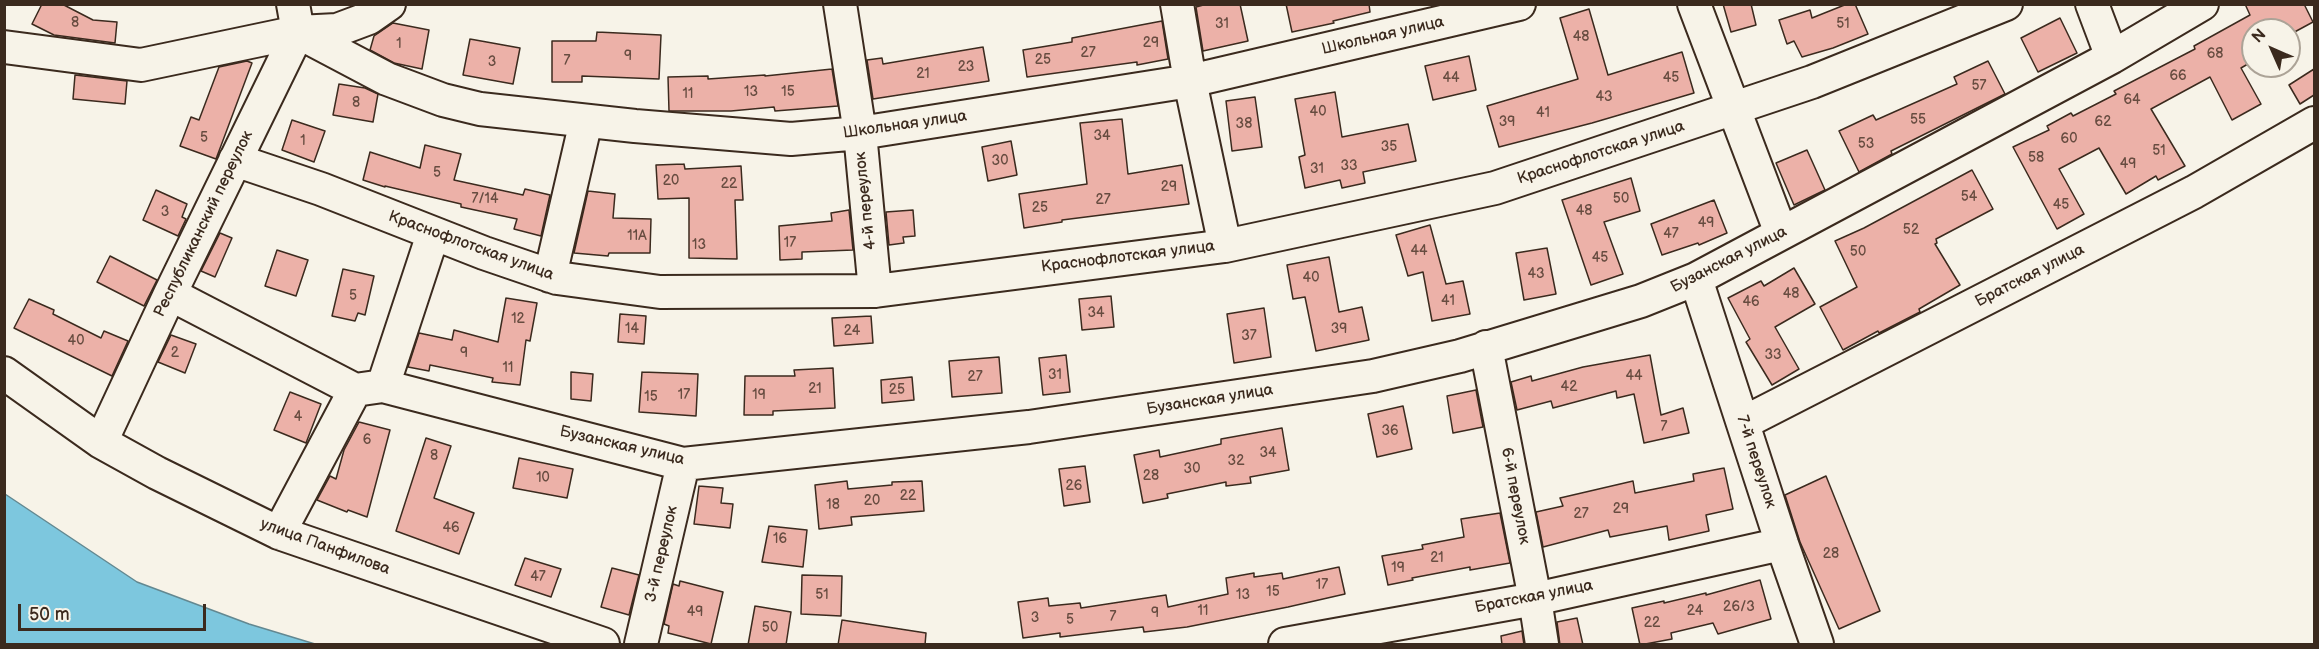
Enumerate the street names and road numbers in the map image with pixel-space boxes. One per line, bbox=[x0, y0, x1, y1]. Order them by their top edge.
street label: Школьная улица bbox=[1320, 13, 1446, 59]
street label: Школьная улица bbox=[842, 107, 968, 143]
street label: Краснофлотская улица bbox=[1515, 117, 1687, 189]
street label: Республиканский переулок bbox=[150, 128, 258, 320]
street label: 4-й переулок bbox=[851, 151, 881, 251]
street label: Краснофлотская улица bbox=[386, 207, 556, 285]
street label: Бузанская улица bbox=[1668, 222, 1790, 298]
street label: Краснофлотская улица bbox=[1040, 237, 1216, 277]
street label: Братская улица bbox=[1972, 240, 2088, 312]
street label: Бузанская улица bbox=[1145, 381, 1275, 419]
street label: 7-й переулок bbox=[1732, 413, 1780, 511]
street label: Бузанская улица bbox=[558, 422, 686, 470]
street label: 6-й переулок bbox=[1496, 446, 1534, 546]
street label: 3-й переулок bbox=[642, 504, 682, 604]
street label: улица Панфилова bbox=[258, 515, 392, 579]
street label: Братская улица bbox=[1473, 576, 1595, 618]

